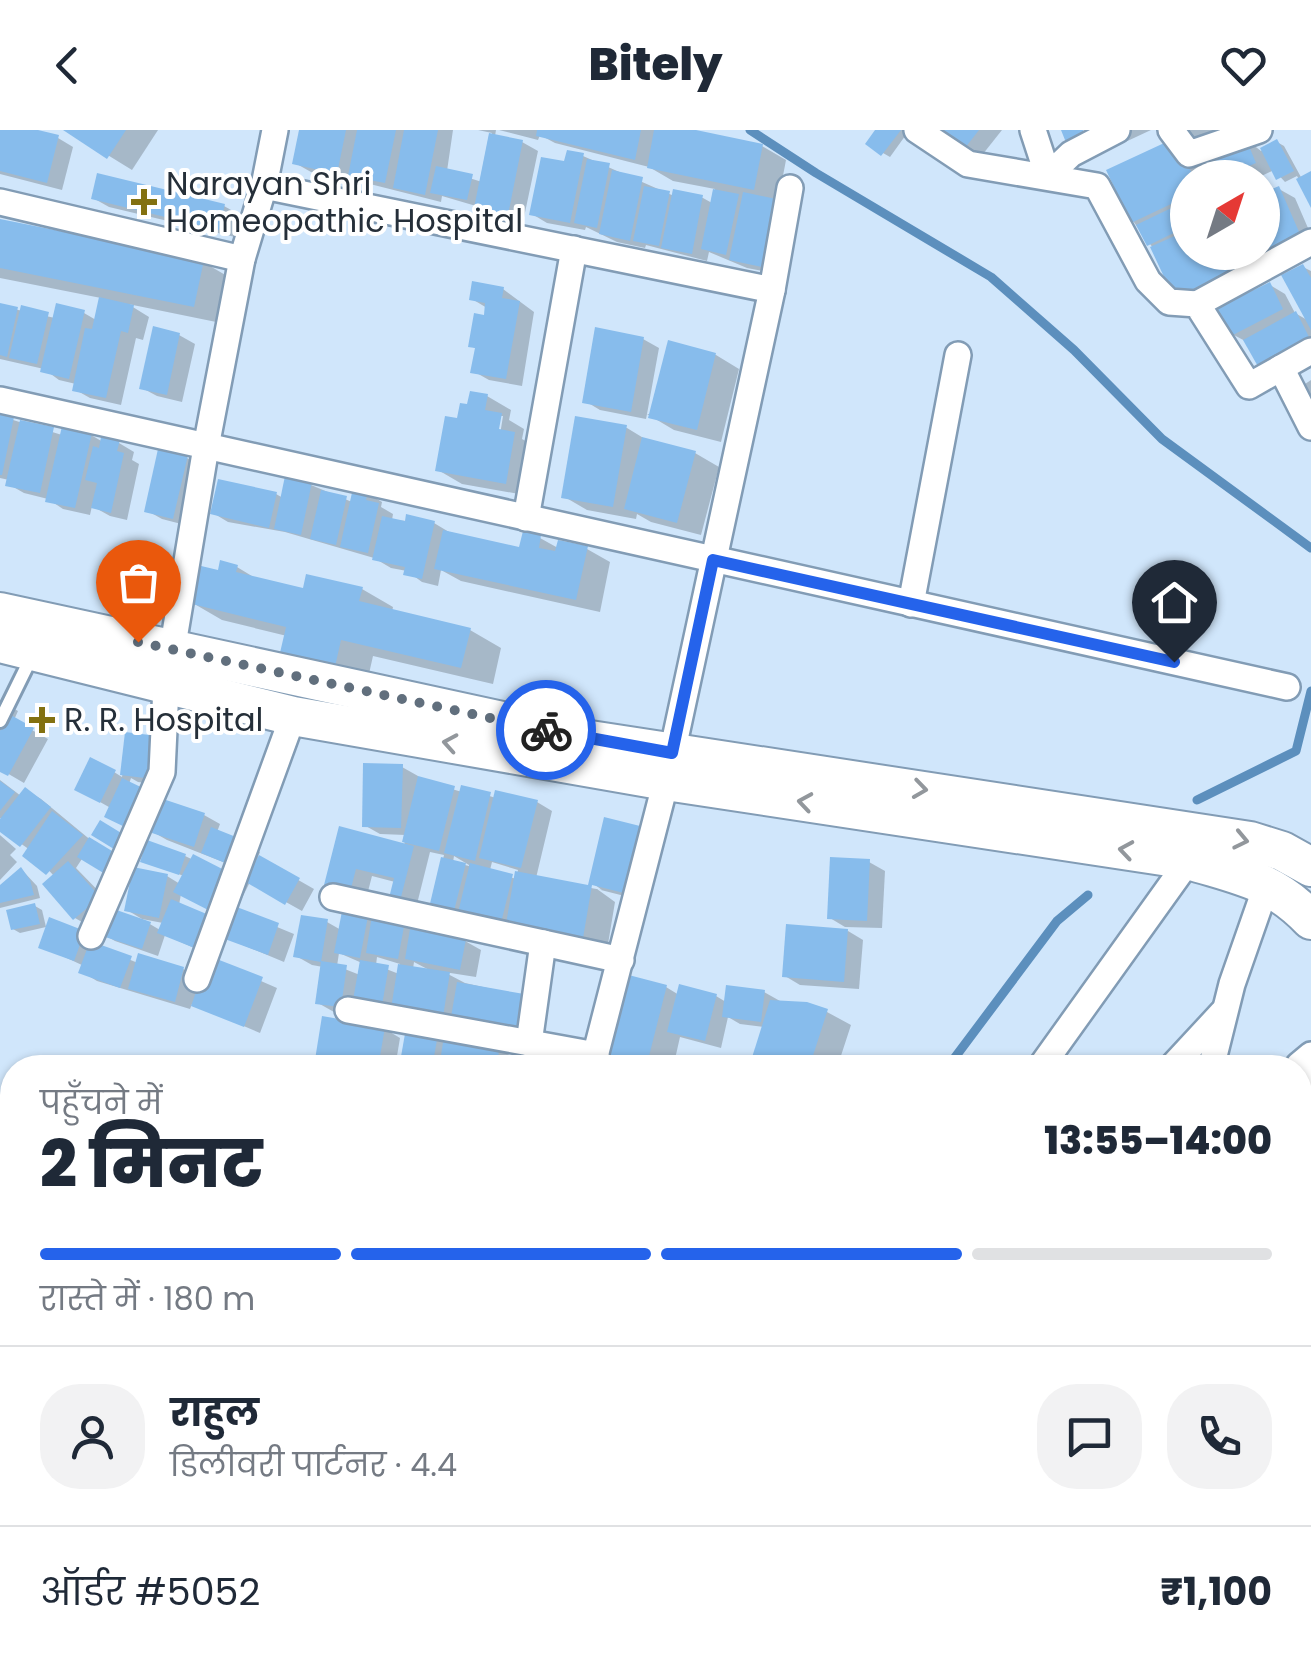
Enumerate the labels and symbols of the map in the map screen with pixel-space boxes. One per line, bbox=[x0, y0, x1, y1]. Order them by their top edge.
north arrow bbox=[1170, 160, 1280, 270]
place label: Narayan Shri Homeopathic Hospital bbox=[166, 161, 523, 243]
marker: Narayan Shri Homeopathic Hospital bbox=[131, 189, 157, 215]
pin bbox=[96, 540, 181, 643]
pin bbox=[1132, 560, 1217, 663]
courier bbox=[496, 680, 596, 780]
place label: R. R. Hospital bbox=[64, 697, 263, 742]
marker: R. R. Hospital bbox=[29, 707, 55, 733]
one-way arrow bbox=[442, 733, 458, 754]
one-way arrow bbox=[912, 777, 928, 798]
one-way arrow bbox=[797, 793, 813, 814]
one-way arrow bbox=[1232, 828, 1249, 849]
one-way arrow bbox=[1118, 841, 1135, 862]

